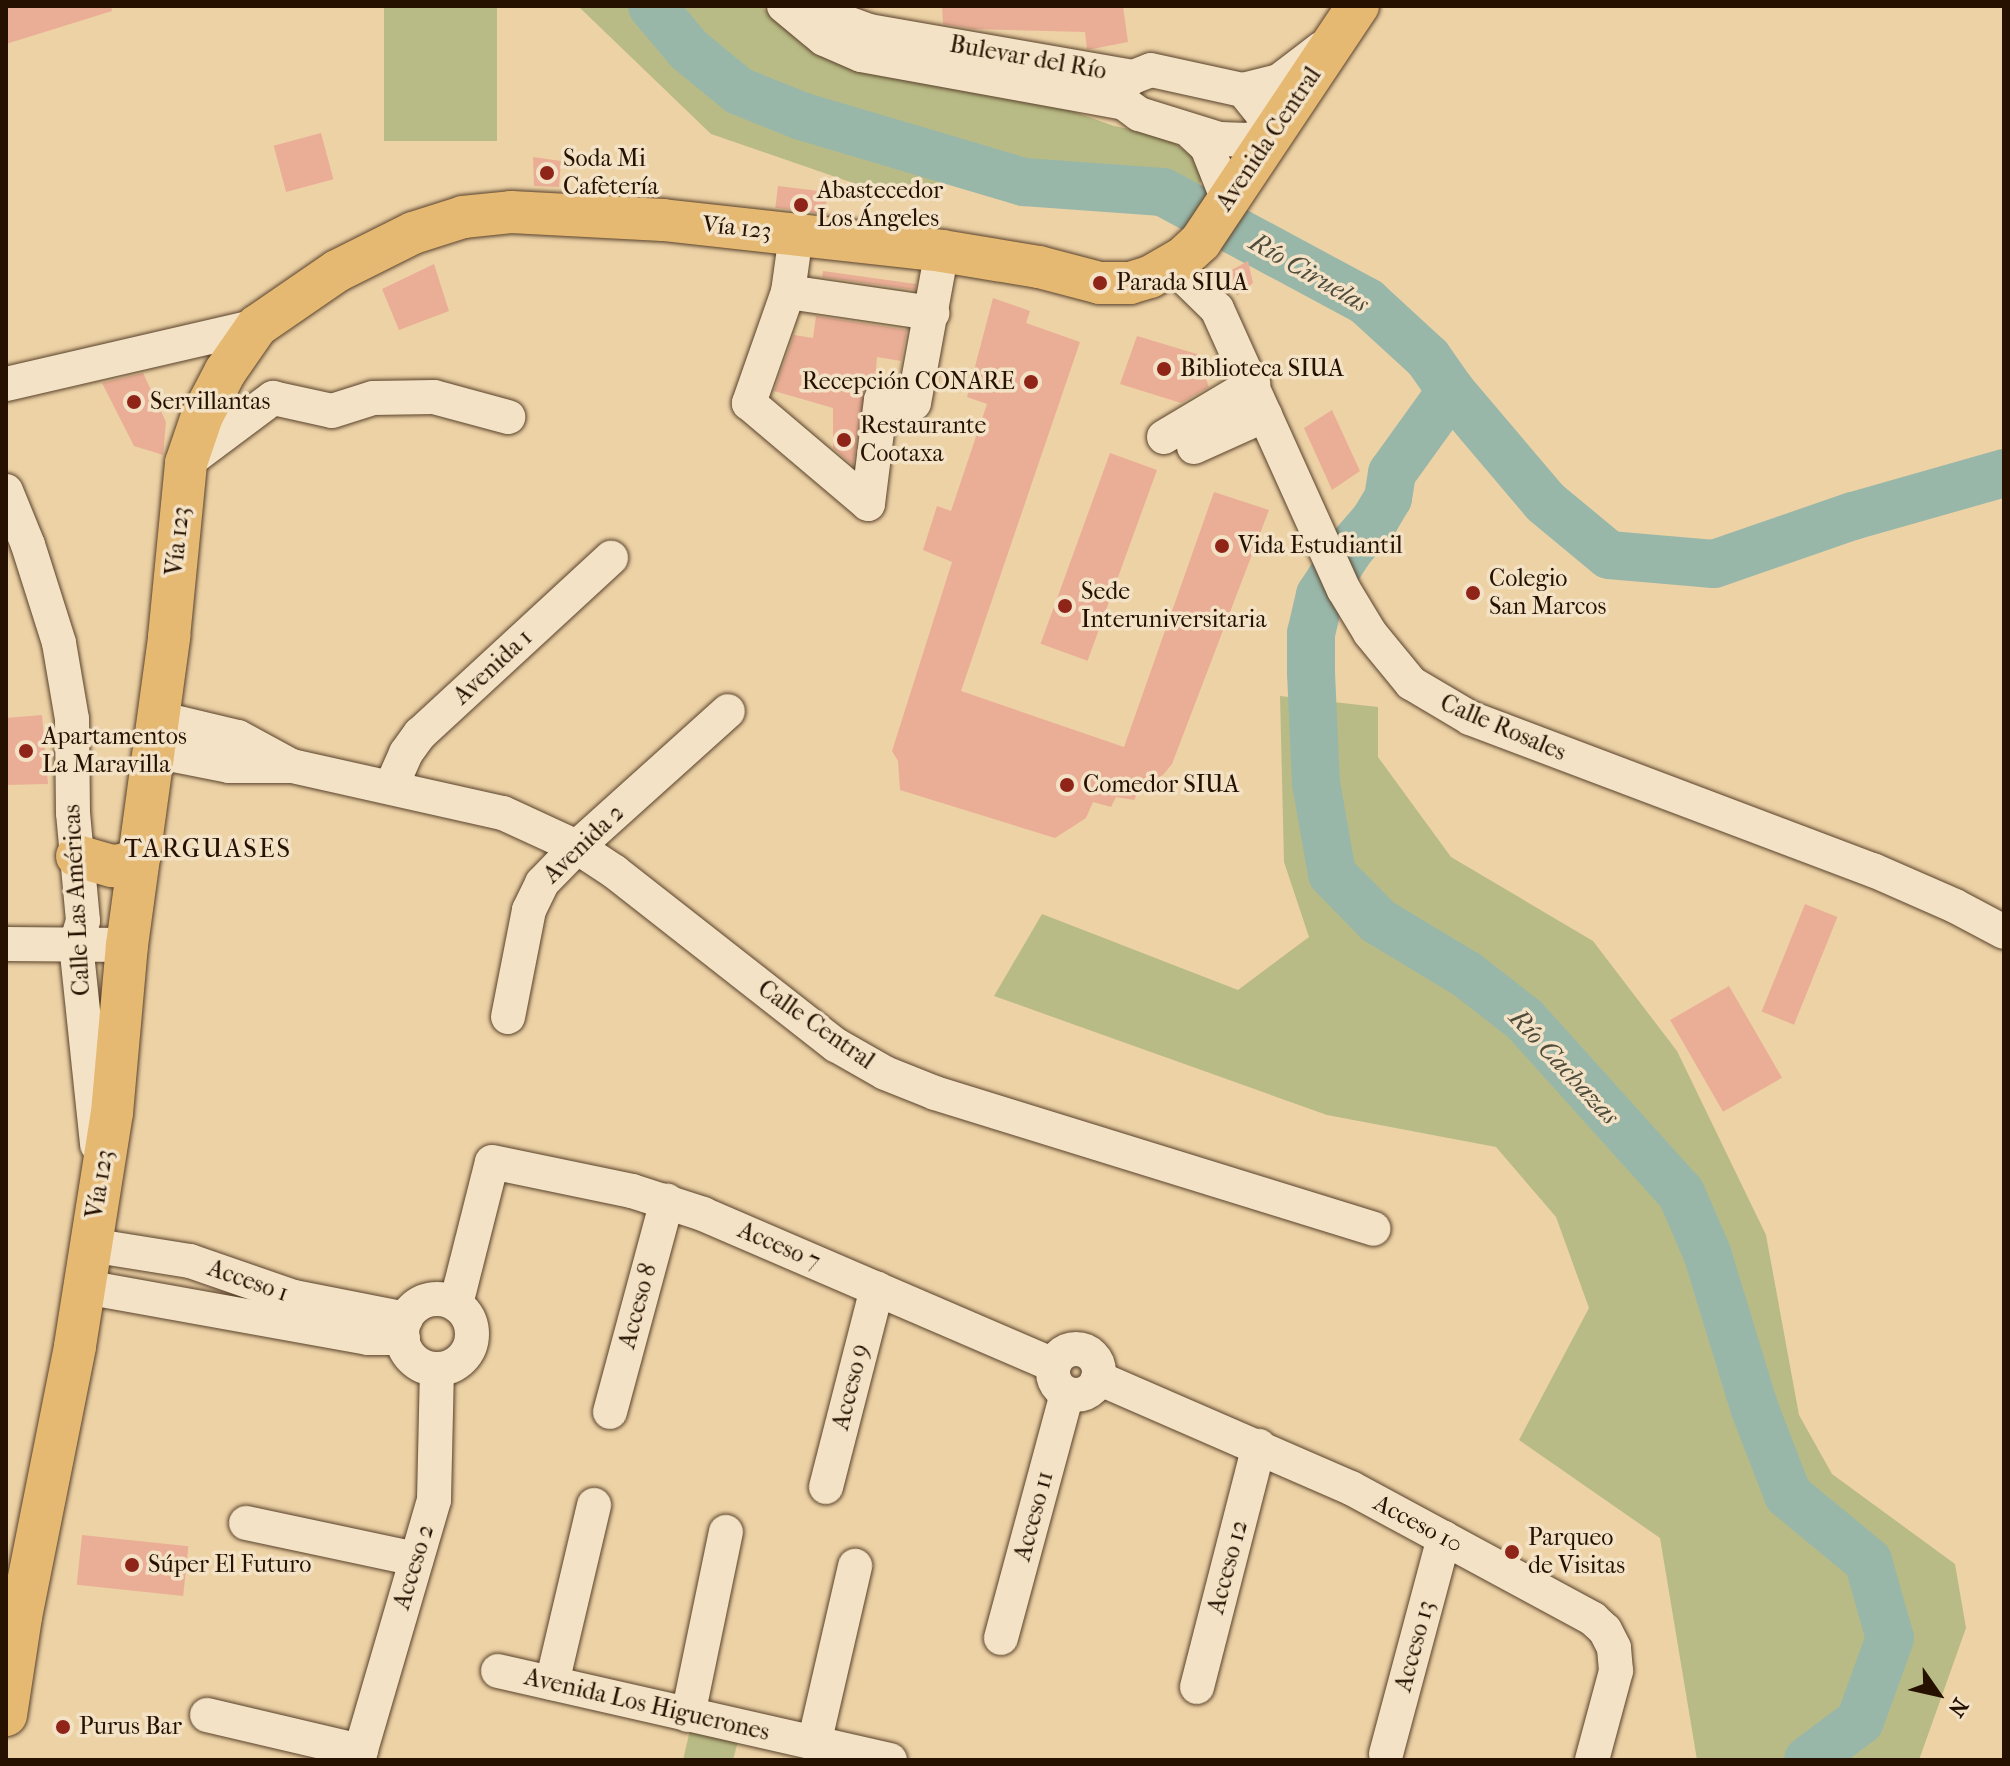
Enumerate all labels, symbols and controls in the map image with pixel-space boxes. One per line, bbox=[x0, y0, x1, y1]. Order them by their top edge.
street label: Bulevar del Río bbox=[947, 30, 1109, 86]
street label: Avenida Central bbox=[1210, 62, 1328, 216]
place label: Soda Mi Cafetería bbox=[563, 145, 659, 201]
marker: Soda Mi Cafetería bbox=[538, 164, 556, 182]
place label: Abastecedor Los Ángeles bbox=[817, 177, 943, 233]
marker: Abastecedor Los Ángeles bbox=[792, 196, 810, 214]
street label: Vía 123 bbox=[701, 210, 773, 246]
water label: Río Ciruelas bbox=[1244, 226, 1374, 320]
place label: Parada SIUA bbox=[1116, 269, 1248, 297]
marker: Parada SIUA bbox=[1091, 274, 1109, 292]
place label: Biblioteca SIUA bbox=[1180, 355, 1344, 383]
marker: Biblioteca SIUA bbox=[1155, 360, 1173, 378]
place label: Recepción CONARE bbox=[802, 368, 1015, 396]
marker: Recepción CONARE bbox=[1022, 373, 1040, 391]
place label: Servillantas bbox=[150, 388, 270, 416]
marker: Servillantas bbox=[125, 393, 143, 411]
place label: Restaurante Cootaxa bbox=[860, 412, 986, 468]
marker: Restaurante Cootaxa bbox=[835, 431, 853, 449]
street label: Vía 123 bbox=[160, 505, 196, 577]
place label: Vida Estudiantil bbox=[1238, 532, 1403, 560]
marker: Vida Estudiantil bbox=[1213, 537, 1231, 555]
place label: Colegio San Marcos bbox=[1489, 565, 1606, 621]
place label: Sede Interuniversitaria bbox=[1081, 578, 1267, 634]
marker: Colegio San Marcos bbox=[1464, 584, 1482, 602]
marker: Sede Interuniversitaria bbox=[1056, 597, 1074, 615]
street label: Avenida 1 bbox=[448, 623, 538, 711]
street label: Calle Rosales bbox=[1436, 689, 1570, 767]
place label: Apartamentos La Maravilla bbox=[42, 723, 187, 779]
marker: Apartamentos La Maravilla bbox=[17, 742, 35, 760]
place label: Comedor SIUA bbox=[1083, 771, 1239, 799]
marker: Comedor SIUA bbox=[1058, 776, 1076, 794]
street label: Avenida 2 bbox=[538, 799, 630, 889]
street label: Calle Las Américas bbox=[58, 803, 96, 997]
district label: TARGUASES bbox=[124, 833, 292, 865]
street label: Calle Central bbox=[752, 974, 880, 1076]
water label: Río Cachazas bbox=[1503, 1003, 1625, 1131]
street label: Vía 123 bbox=[80, 1148, 120, 1220]
street label: Acceso 7 bbox=[734, 1216, 824, 1276]
street label: Acceso 1 bbox=[204, 1254, 292, 1308]
street label: Acceso 8 bbox=[613, 1260, 663, 1352]
street label: Acceso 9 bbox=[826, 1341, 876, 1433]
street label: Acceso 11 bbox=[1008, 1468, 1060, 1564]
street label: Acceso 10 bbox=[1369, 1489, 1467, 1559]
street label: Acceso 12 bbox=[1202, 1517, 1254, 1617]
street label: Acceso 2 bbox=[387, 1521, 441, 1613]
place label: Parqueo de Visitas bbox=[1528, 1524, 1625, 1580]
marker: Parqueo de Visitas bbox=[1503, 1543, 1521, 1561]
place label: Súper El Futuro bbox=[148, 1551, 311, 1579]
marker: Súper El Futuro bbox=[123, 1556, 141, 1574]
street label: Acceso 13 bbox=[1389, 1597, 1441, 1695]
north arrow bbox=[1898, 1654, 1978, 1734]
street label: Avenida Los Higuerones bbox=[522, 1663, 772, 1747]
text: N bbox=[1942, 1693, 1973, 1722]
place label: Purus Bar bbox=[79, 1713, 182, 1741]
marker: Purus Bar bbox=[54, 1718, 72, 1736]

